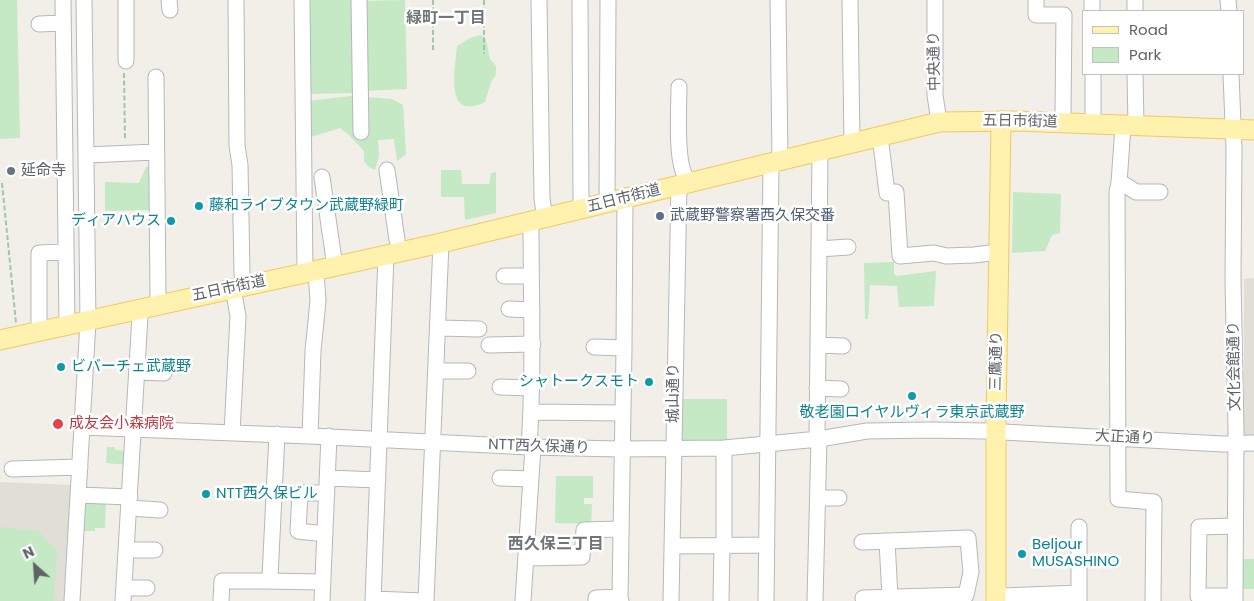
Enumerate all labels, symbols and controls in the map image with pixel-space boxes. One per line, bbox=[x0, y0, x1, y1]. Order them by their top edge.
district label: 緑町一丁目 bbox=[406, 9, 486, 29]
legend bbox=[1082, 10, 1244, 75]
text: Road bbox=[1129, 19, 1168, 40]
street label: 中央通り bbox=[925, 31, 945, 91]
text: Park bbox=[1129, 44, 1161, 65]
street label: 五日市街道 bbox=[982, 112, 1058, 132]
place label: 延命寺 bbox=[21, 162, 66, 180]
marker: 延命寺 bbox=[5, 165, 17, 177]
street label: 五日市街道 bbox=[585, 181, 663, 217]
place label: 藤和ライブタウン武蔵野緑町 bbox=[209, 197, 404, 215]
marker: 藤和ライブタウン武蔵野緑町 bbox=[193, 200, 205, 212]
place label: 武蔵野警察署西久保交番 bbox=[670, 207, 835, 225]
marker: 武蔵野警察署西久保交番 bbox=[654, 210, 666, 222]
place label: ディアハウス bbox=[71, 212, 161, 230]
marker: ディアハウス bbox=[165, 215, 177, 227]
street label: 五日市街道 bbox=[190, 272, 268, 306]
street label: 文化会館通り bbox=[1225, 321, 1245, 411]
street label: 三鷹通り bbox=[987, 331, 1007, 391]
place label: ビバーチェ武蔵野 bbox=[71, 358, 191, 376]
marker: ビバーチェ武蔵野 bbox=[55, 361, 67, 373]
street label: 城山通り bbox=[665, 363, 683, 423]
place label: シャトークスモト bbox=[519, 373, 639, 391]
marker: シャトークスモト bbox=[643, 376, 655, 388]
marker: 敬老園ロイヤルヴィラ東京武蔵野 bbox=[906, 390, 918, 402]
place label: 敬老園ロイヤルヴィラ東京武蔵野 bbox=[800, 404, 1024, 422]
place label: 成友会小森病院 bbox=[69, 415, 174, 433]
marker: 成友会小森病院 bbox=[51, 417, 65, 431]
street label: 大正通り bbox=[1095, 427, 1155, 449]
street label: NTT西久保通り bbox=[488, 436, 590, 458]
place label: NTT西久保ビル bbox=[216, 485, 318, 503]
marker: NTT西久保ビル bbox=[200, 488, 212, 500]
district label: 西久保三丁目 bbox=[508, 535, 604, 555]
place label: Beljour MUSASHINO bbox=[1032, 536, 1119, 571]
north arrow bbox=[10, 541, 60, 591]
text: N bbox=[19, 541, 38, 564]
marker: Beljour MUSASHINO bbox=[1016, 548, 1028, 560]

